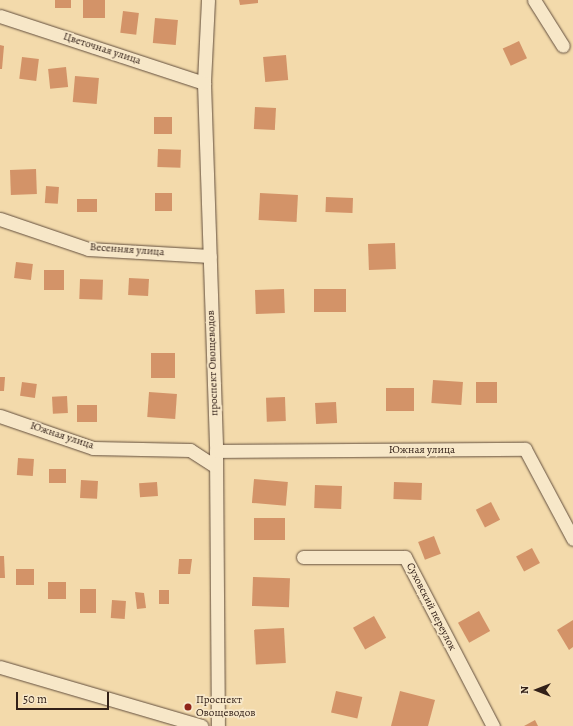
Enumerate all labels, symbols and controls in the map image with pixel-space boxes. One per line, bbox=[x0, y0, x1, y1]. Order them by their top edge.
street label: Цветочная улица bbox=[62, 30, 142, 68]
street label: Весенняя улица bbox=[89, 241, 165, 259]
street label: проспект Овощеводов bbox=[205, 310, 221, 416]
street label: Южная улица bbox=[28, 419, 96, 453]
street label: Южная улица bbox=[389, 443, 455, 457]
street label: Суховский переулок bbox=[403, 561, 459, 653]
north arrow bbox=[517, 670, 557, 710]
scale bar bbox=[18, 684, 111, 710]
text: N bbox=[517, 686, 532, 694]
text: 50 m bbox=[23, 691, 47, 707]
place label: Проспект Овощеводов bbox=[196, 694, 255, 720]
marker: Проспект Овощеводов bbox=[183, 702, 193, 712]

